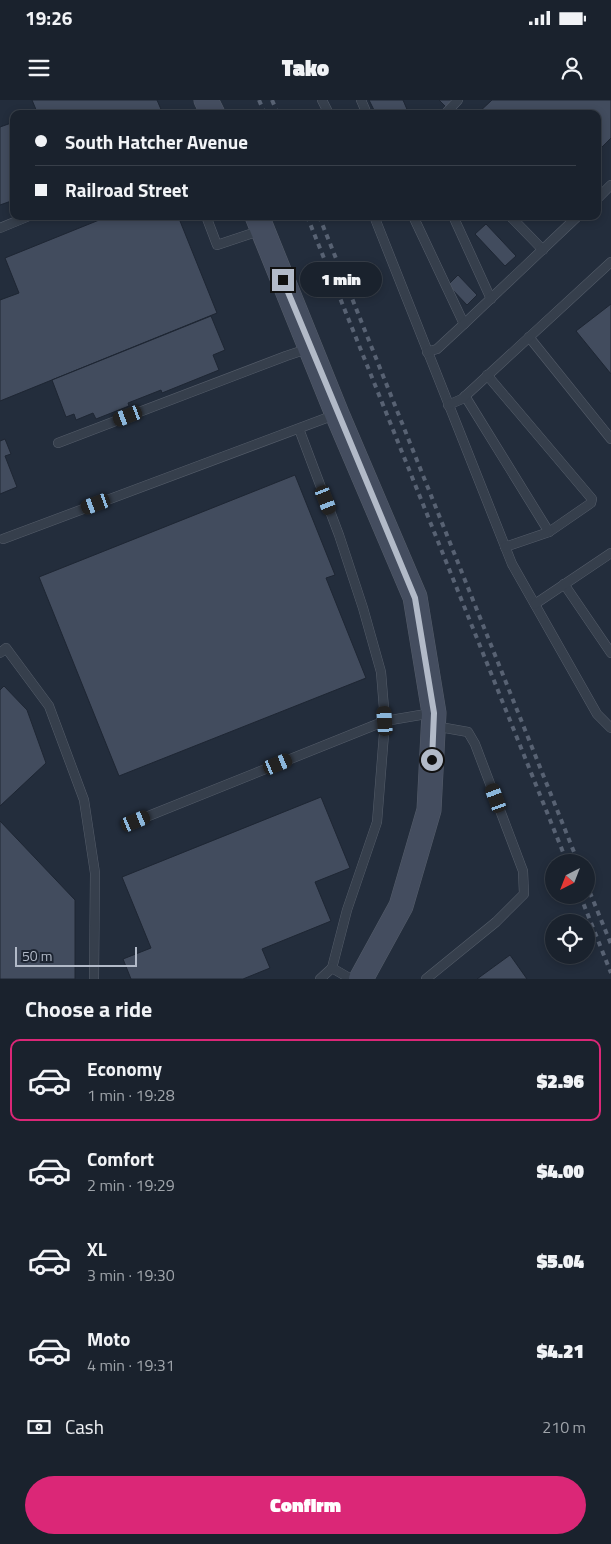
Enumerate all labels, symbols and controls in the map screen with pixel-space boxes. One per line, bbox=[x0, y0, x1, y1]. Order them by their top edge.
text: 19:26 bbox=[25, 3, 72, 32]
text: Tako bbox=[282, 51, 329, 85]
icon: menu bbox=[25, 54, 53, 82]
icon: person bbox=[558, 54, 586, 82]
text: South Hatcher Avenue bbox=[65, 127, 248, 156]
text: Railroad Street bbox=[65, 175, 188, 204]
callout: 1 min bbox=[300, 262, 383, 298]
text: 1 min bbox=[321, 267, 361, 291]
route end bbox=[272, 269, 294, 291]
car bbox=[111, 404, 144, 428]
car bbox=[313, 483, 338, 517]
car bbox=[79, 492, 112, 516]
car bbox=[376, 706, 393, 736]
route start bbox=[421, 749, 443, 771]
car bbox=[261, 751, 294, 777]
car bbox=[483, 781, 508, 815]
car bbox=[119, 808, 152, 834]
north arrow bbox=[545, 854, 595, 904]
map controls bbox=[545, 854, 595, 964]
button: locate bbox=[545, 914, 595, 964]
scale bar bbox=[15, 944, 138, 967]
text: 50 m bbox=[22, 945, 52, 966]
text: Choose a ride bbox=[25, 992, 152, 1026]
text: Economy bbox=[87, 1054, 162, 1083]
icon: car bbox=[27, 1058, 72, 1103]
text: $2.96 bbox=[537, 1066, 584, 1095]
text: 1 min · 19:28 bbox=[87, 1083, 175, 1107]
text: Comfort bbox=[87, 1144, 154, 1173]
icon: car bbox=[27, 1148, 72, 1193]
text: $4.00 bbox=[537, 1156, 584, 1185]
text: 2 min · 19:29 bbox=[87, 1173, 175, 1197]
text: XL bbox=[87, 1234, 107, 1263]
icon: car bbox=[27, 1238, 72, 1283]
text: $5.04 bbox=[537, 1246, 584, 1275]
text: 3 min · 19:30 bbox=[87, 1263, 175, 1287]
text: Moto bbox=[87, 1324, 130, 1353]
icon: car bbox=[27, 1328, 72, 1373]
text: $4.21 bbox=[537, 1336, 584, 1365]
text: 4 min · 19:31 bbox=[87, 1353, 175, 1377]
text: Cash bbox=[65, 1412, 104, 1441]
icon: cash bbox=[25, 1413, 53, 1441]
text: 210 m bbox=[542, 1415, 586, 1439]
button: Confirm bbox=[25, 1476, 586, 1534]

